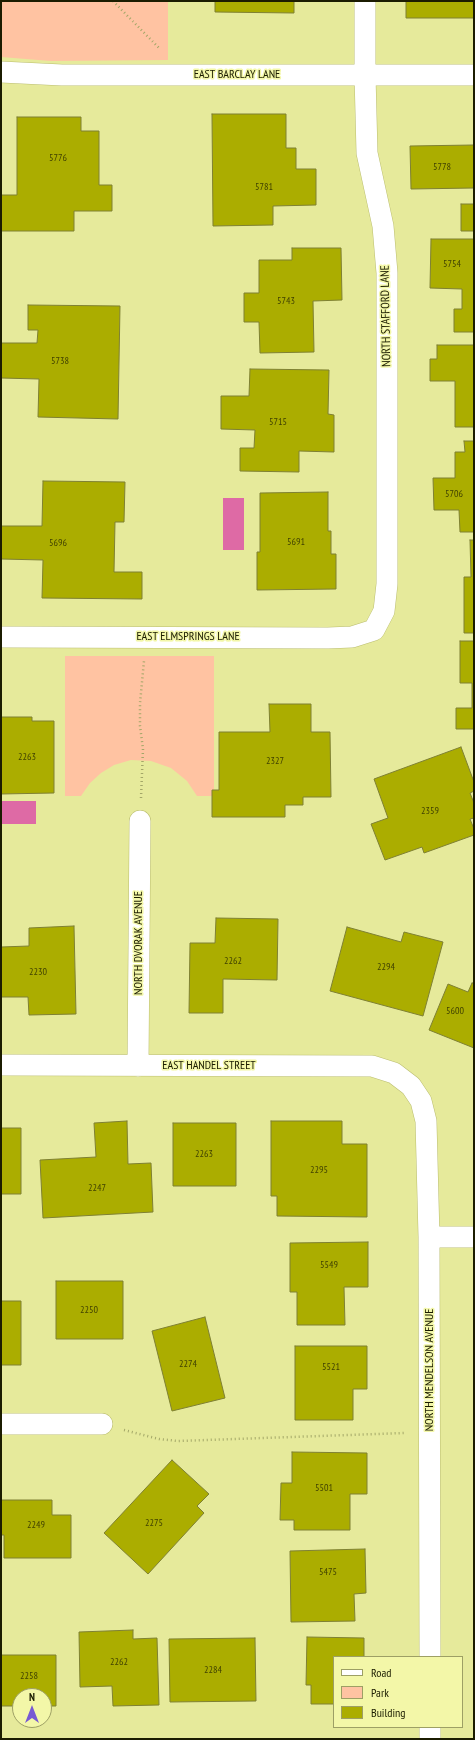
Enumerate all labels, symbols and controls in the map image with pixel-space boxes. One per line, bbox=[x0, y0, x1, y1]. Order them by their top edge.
street label: EAST BARCLAY LANE bbox=[194, 68, 280, 82]
house number: 5776 bbox=[49, 152, 67, 164]
house number: 5778 bbox=[433, 161, 451, 173]
house number: 5781 bbox=[255, 181, 273, 193]
house number: 5754 bbox=[443, 258, 461, 270]
street label: NORTH STAFFORD LANE bbox=[378, 265, 394, 367]
house number: 5743 bbox=[277, 295, 295, 307]
house number: 5738 bbox=[51, 355, 69, 367]
house number: 5715 bbox=[269, 416, 287, 428]
house number: 5706 bbox=[445, 488, 463, 500]
house number: 5691 bbox=[287, 536, 305, 548]
house number: 5696 bbox=[49, 537, 67, 549]
street label: EAST ELMSPRINGS LANE bbox=[136, 630, 240, 644]
house number: 2263 bbox=[18, 751, 36, 763]
house number: 2327 bbox=[266, 755, 284, 767]
house number: 2359 bbox=[421, 805, 439, 817]
street label: NORTH DVORAK AVENUE bbox=[132, 891, 146, 995]
house number: 2262 bbox=[224, 955, 242, 967]
house number: 2294 bbox=[377, 961, 395, 973]
house number: 2230 bbox=[29, 966, 47, 978]
house number: 5600 bbox=[446, 1005, 464, 1017]
street label: EAST HANDEL STREET bbox=[162, 1059, 256, 1073]
house number: 2263 bbox=[195, 1148, 213, 1160]
house number: 2295 bbox=[310, 1164, 328, 1176]
house number: 2247 bbox=[88, 1182, 106, 1194]
house number: 5549 bbox=[320, 1259, 338, 1271]
house number: 2250 bbox=[80, 1304, 98, 1316]
street label: NORTH MENDELSON AVENUE bbox=[423, 1309, 437, 1431]
house number: 2274 bbox=[179, 1358, 197, 1370]
house number: 5521 bbox=[322, 1361, 340, 1373]
house number: 5501 bbox=[315, 1482, 333, 1494]
house number: 2275 bbox=[145, 1517, 163, 1529]
house number: 2249 bbox=[27, 1519, 45, 1531]
house number: 5475 bbox=[319, 1566, 337, 1578]
house number: 2262 bbox=[110, 1656, 128, 1668]
legend bbox=[333, 1656, 463, 1728]
house number: 2284 bbox=[204, 1664, 222, 1676]
text: Road bbox=[371, 1665, 391, 1680]
house number: 2258 bbox=[20, 1670, 38, 1682]
text: Park bbox=[371, 1685, 389, 1700]
north arrow bbox=[12, 1688, 52, 1728]
text: N bbox=[29, 1690, 35, 1704]
text: Building bbox=[371, 1705, 406, 1720]

